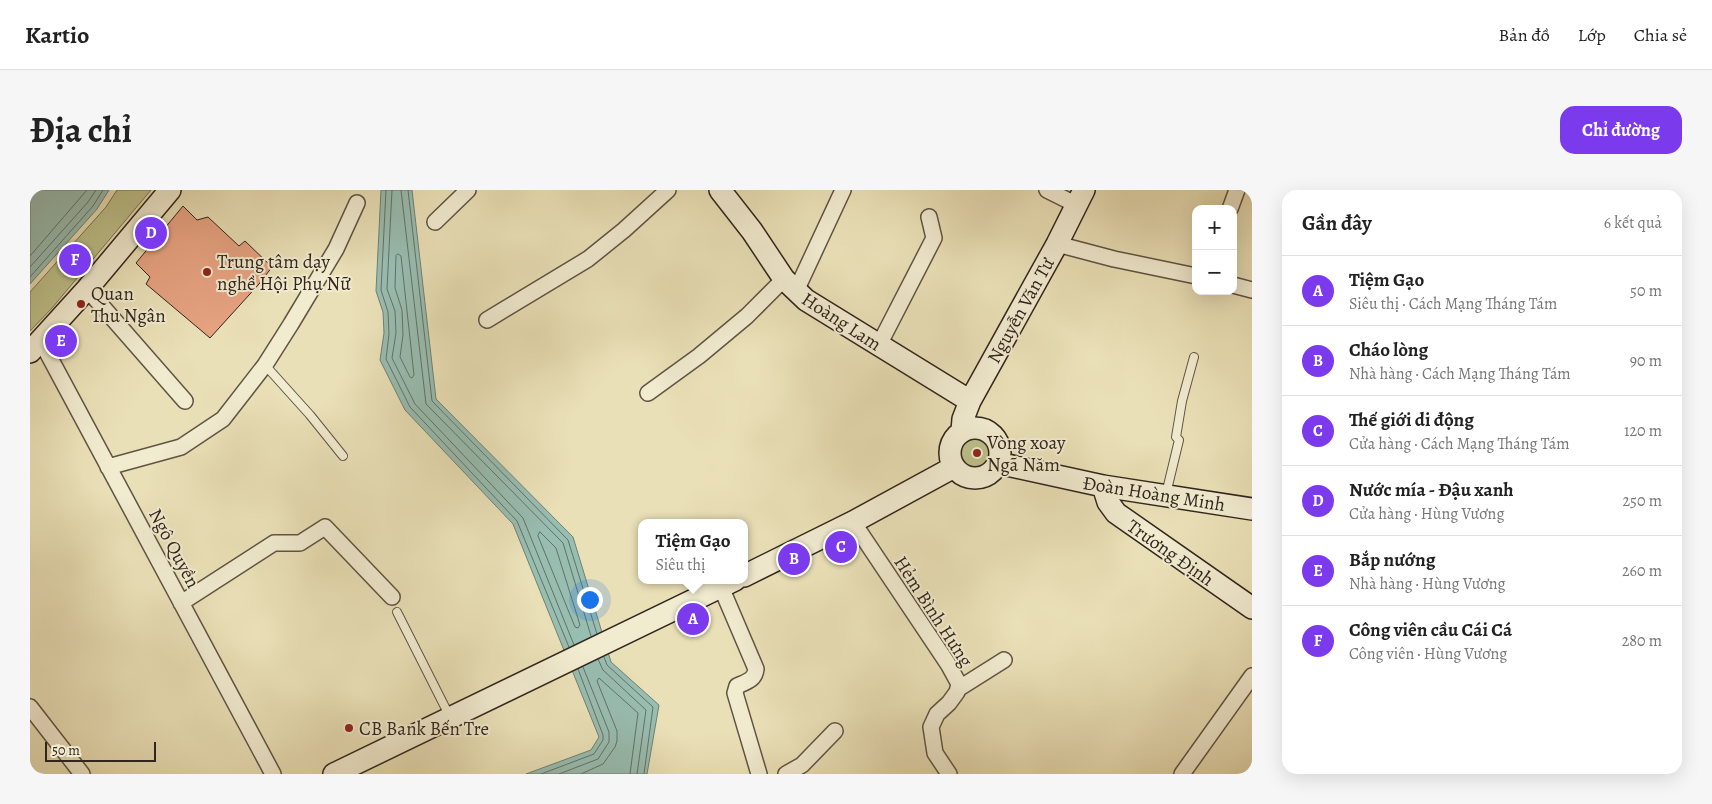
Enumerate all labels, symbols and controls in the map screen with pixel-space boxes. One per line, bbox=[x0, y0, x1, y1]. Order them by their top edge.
text: Kartio bbox=[25, 19, 89, 51]
text: Bản đồ bbox=[1499, 23, 1550, 47]
text: Lớp bbox=[1578, 23, 1606, 47]
text: Chia sẻ bbox=[1634, 23, 1687, 47]
text: Địa chỉ bbox=[30, 106, 132, 154]
button: Chỉ đường bbox=[1560, 106, 1682, 154]
map controls bbox=[1192, 205, 1237, 295]
button: + bbox=[1192, 205, 1237, 250]
text: Gần đây bbox=[1302, 209, 1372, 237]
text: 6 kết quả bbox=[1604, 212, 1662, 234]
pin: D bbox=[135, 214, 167, 252]
pin: F bbox=[59, 241, 91, 279]
place label: Trung tâm dạy nghề Hội Phụ Nữ bbox=[217, 249, 351, 297]
button: − bbox=[1192, 250, 1237, 295]
street label: Nguyễn Văn Tư bbox=[981, 252, 1061, 368]
marker: Trung tâm dạy nghề Hội Phụ Nữ bbox=[201, 266, 213, 278]
text: Tiệm Gạo bbox=[1349, 267, 1424, 293]
text: A bbox=[1313, 280, 1323, 302]
text: 50 m bbox=[1630, 280, 1662, 302]
place label: Quan Thu Ngân bbox=[91, 281, 166, 329]
street label: Hoàng Lam bbox=[797, 286, 887, 357]
text: Siêu thị · Cách Mạng Tháng Tám bbox=[1349, 293, 1557, 315]
marker: Quan Thu Ngân bbox=[75, 298, 87, 310]
pin: E bbox=[45, 322, 77, 360]
text: Cháo lòng bbox=[1349, 337, 1428, 363]
text: B bbox=[1313, 350, 1323, 372]
text: 90 m bbox=[1630, 350, 1662, 372]
text: Nhà hàng · Cách Mạng Tháng Tám bbox=[1349, 363, 1571, 385]
text: Thế giới di động bbox=[1349, 407, 1474, 433]
text: C bbox=[1313, 420, 1323, 442]
text: 120 m bbox=[1624, 420, 1662, 442]
place label: Vòng xoay Ngã Năm bbox=[986, 430, 1066, 478]
text: Cửa hàng · Cách Mạng Tháng Tám bbox=[1349, 433, 1569, 455]
marker: Vòng xoay Ngã Năm bbox=[971, 447, 983, 459]
street label: Đoàn Hoàng Minh bbox=[1081, 470, 1227, 518]
text: Nước mía - Đậu xanh bbox=[1349, 477, 1514, 503]
text: D bbox=[1312, 490, 1324, 512]
text: 250 m bbox=[1623, 490, 1662, 512]
text: Cửa hàng · Hùng Vương bbox=[1349, 503, 1504, 525]
street label: Ngô Quyền bbox=[142, 504, 206, 593]
street label: Trương Định bbox=[1122, 513, 1219, 592]
popup bbox=[638, 519, 748, 584]
text: Tiệm Gạo bbox=[655, 528, 731, 554]
pin: C bbox=[825, 528, 857, 566]
pin: B bbox=[778, 540, 810, 578]
text: Bắp nướng bbox=[1349, 547, 1435, 573]
street label: Hẻm Bình Hưng bbox=[888, 551, 979, 673]
text: Siêu thị bbox=[655, 554, 706, 576]
text: E bbox=[1313, 560, 1323, 582]
text: 260 m bbox=[1622, 560, 1662, 582]
text: Nhà hàng · Hùng Vương bbox=[1349, 573, 1506, 595]
your location bbox=[577, 587, 603, 613]
pin: A bbox=[677, 600, 709, 638]
text: Công viên cầu Cái Cá bbox=[1349, 617, 1512, 643]
text: F bbox=[1314, 630, 1322, 652]
text: 280 m bbox=[1622, 630, 1662, 652]
text: Công viên · Hùng Vương bbox=[1349, 643, 1507, 665]
place label: CB Bank Bến Tre bbox=[359, 716, 489, 742]
marker: CB Bank Bến Tre bbox=[343, 722, 355, 734]
scale bar bbox=[45, 739, 156, 762]
text: 50 m bbox=[52, 741, 80, 760]

